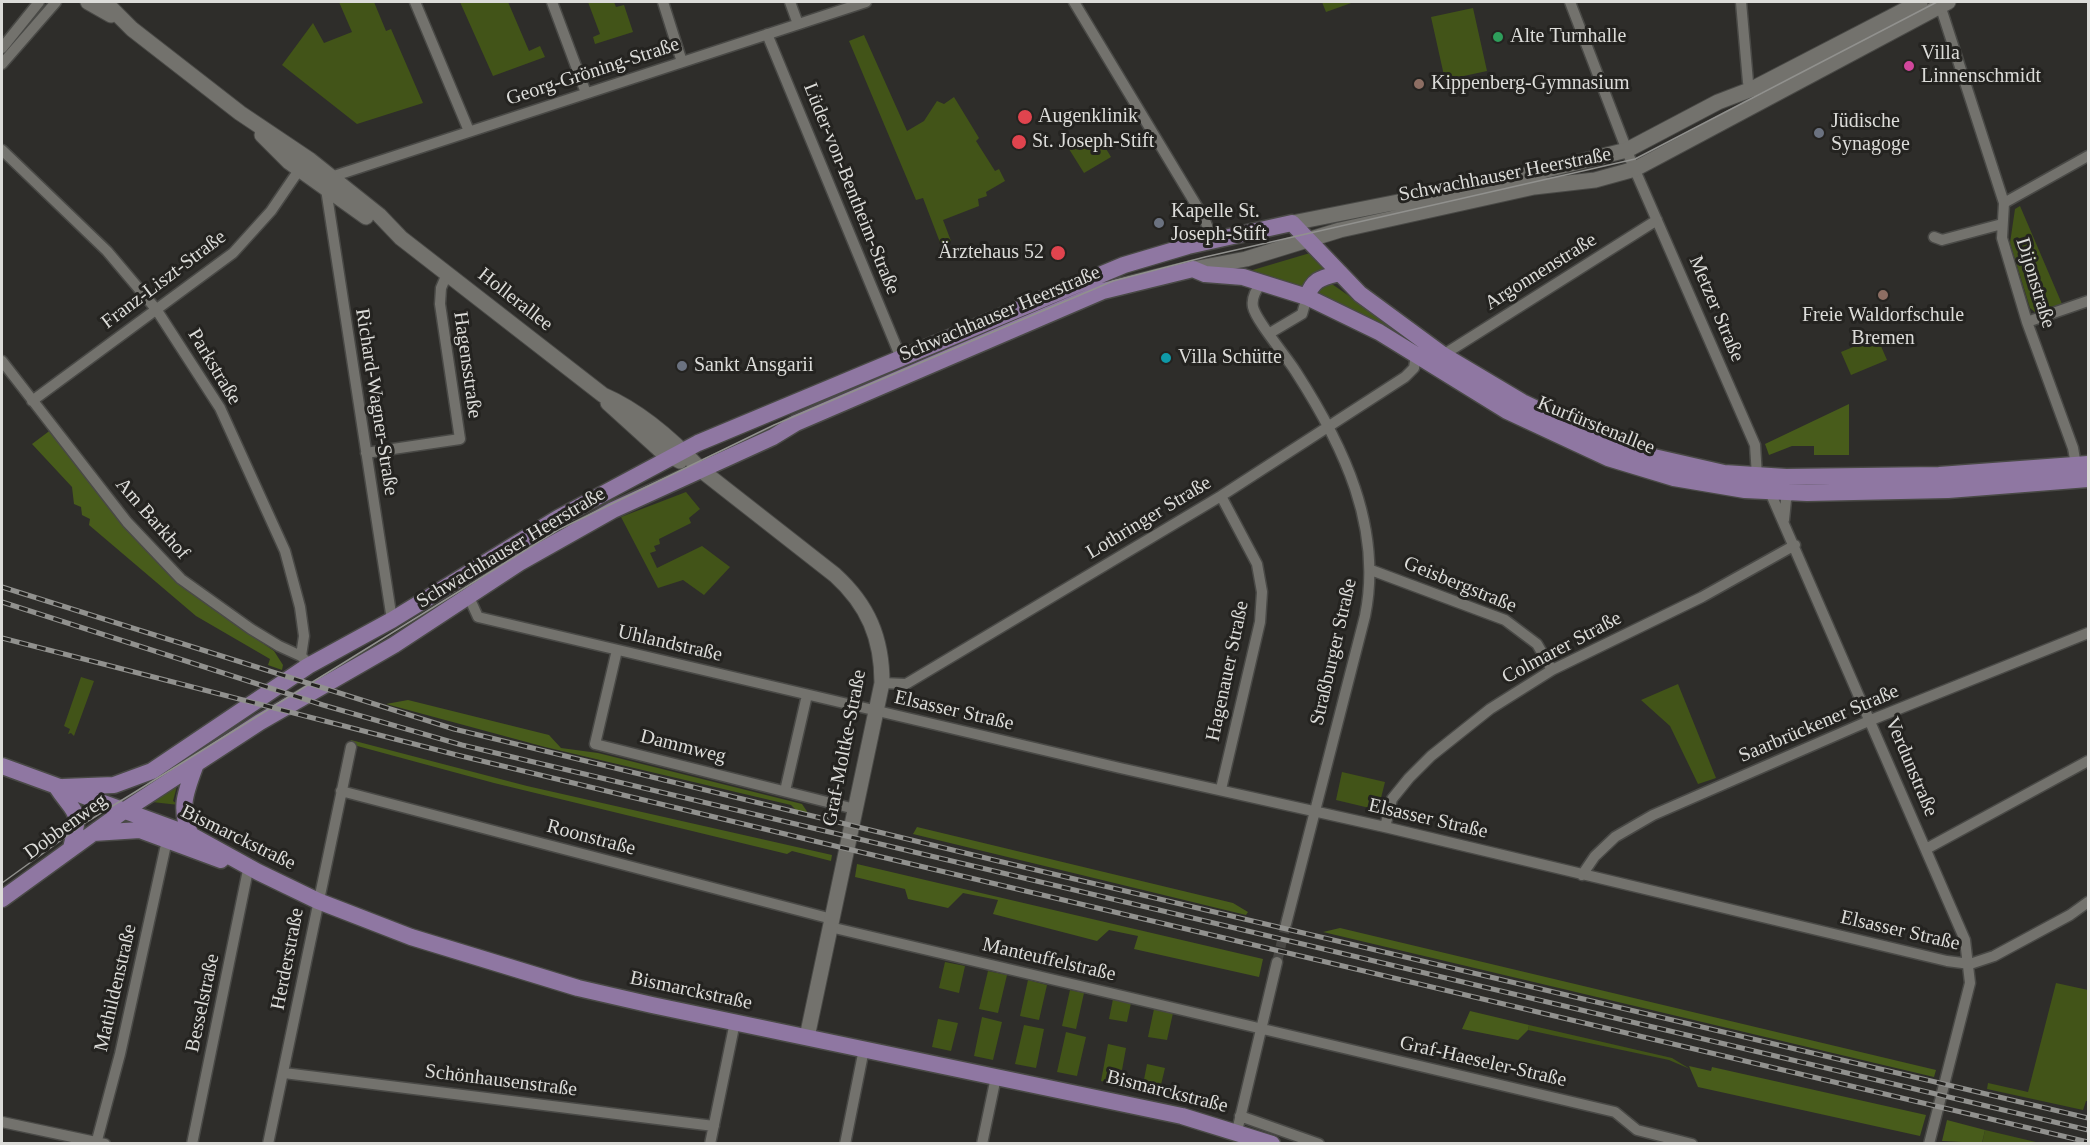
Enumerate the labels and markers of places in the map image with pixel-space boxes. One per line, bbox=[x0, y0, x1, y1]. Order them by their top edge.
place label: Alte Turnhalle bbox=[1510, 25, 1626, 49]
marker: Alte Turnhalle bbox=[1491, 30, 1505, 44]
place label: Villa Linnenschmidt bbox=[1921, 42, 2041, 89]
marker: Villa Linnenschmidt bbox=[1902, 59, 1916, 73]
place label: Kippenberg-Gymnasium bbox=[1431, 72, 1629, 96]
marker: Kippenberg-Gymnasium bbox=[1412, 77, 1426, 91]
place label: Augenklinik bbox=[1038, 105, 1138, 129]
marker: Augenklinik bbox=[1016, 108, 1034, 126]
place label: Jüdische Synagoge bbox=[1831, 110, 1910, 157]
marker: Jüdische Synagoge bbox=[1812, 126, 1826, 140]
place label: St. Joseph-Stift bbox=[1032, 130, 1154, 154]
marker: St. Joseph-Stift bbox=[1010, 133, 1028, 151]
place label: Kapelle St. Joseph-Stift bbox=[1171, 200, 1267, 247]
marker: Kapelle St. Joseph-Stift bbox=[1152, 216, 1166, 230]
place label: Ärztehaus 52 bbox=[938, 241, 1044, 265]
marker: Ärztehaus 52 bbox=[1049, 244, 1067, 262]
marker: Freie Waldorfschule Bremen bbox=[1876, 288, 1890, 302]
place label: Freie Waldorfschule Bremen bbox=[1802, 304, 1964, 351]
place label: Villa Schütte bbox=[1178, 346, 1282, 370]
marker: Villa Schütte bbox=[1159, 351, 1173, 365]
place label: Sankt Ansgarii bbox=[694, 354, 813, 378]
marker: Sankt Ansgarii bbox=[675, 359, 689, 373]

